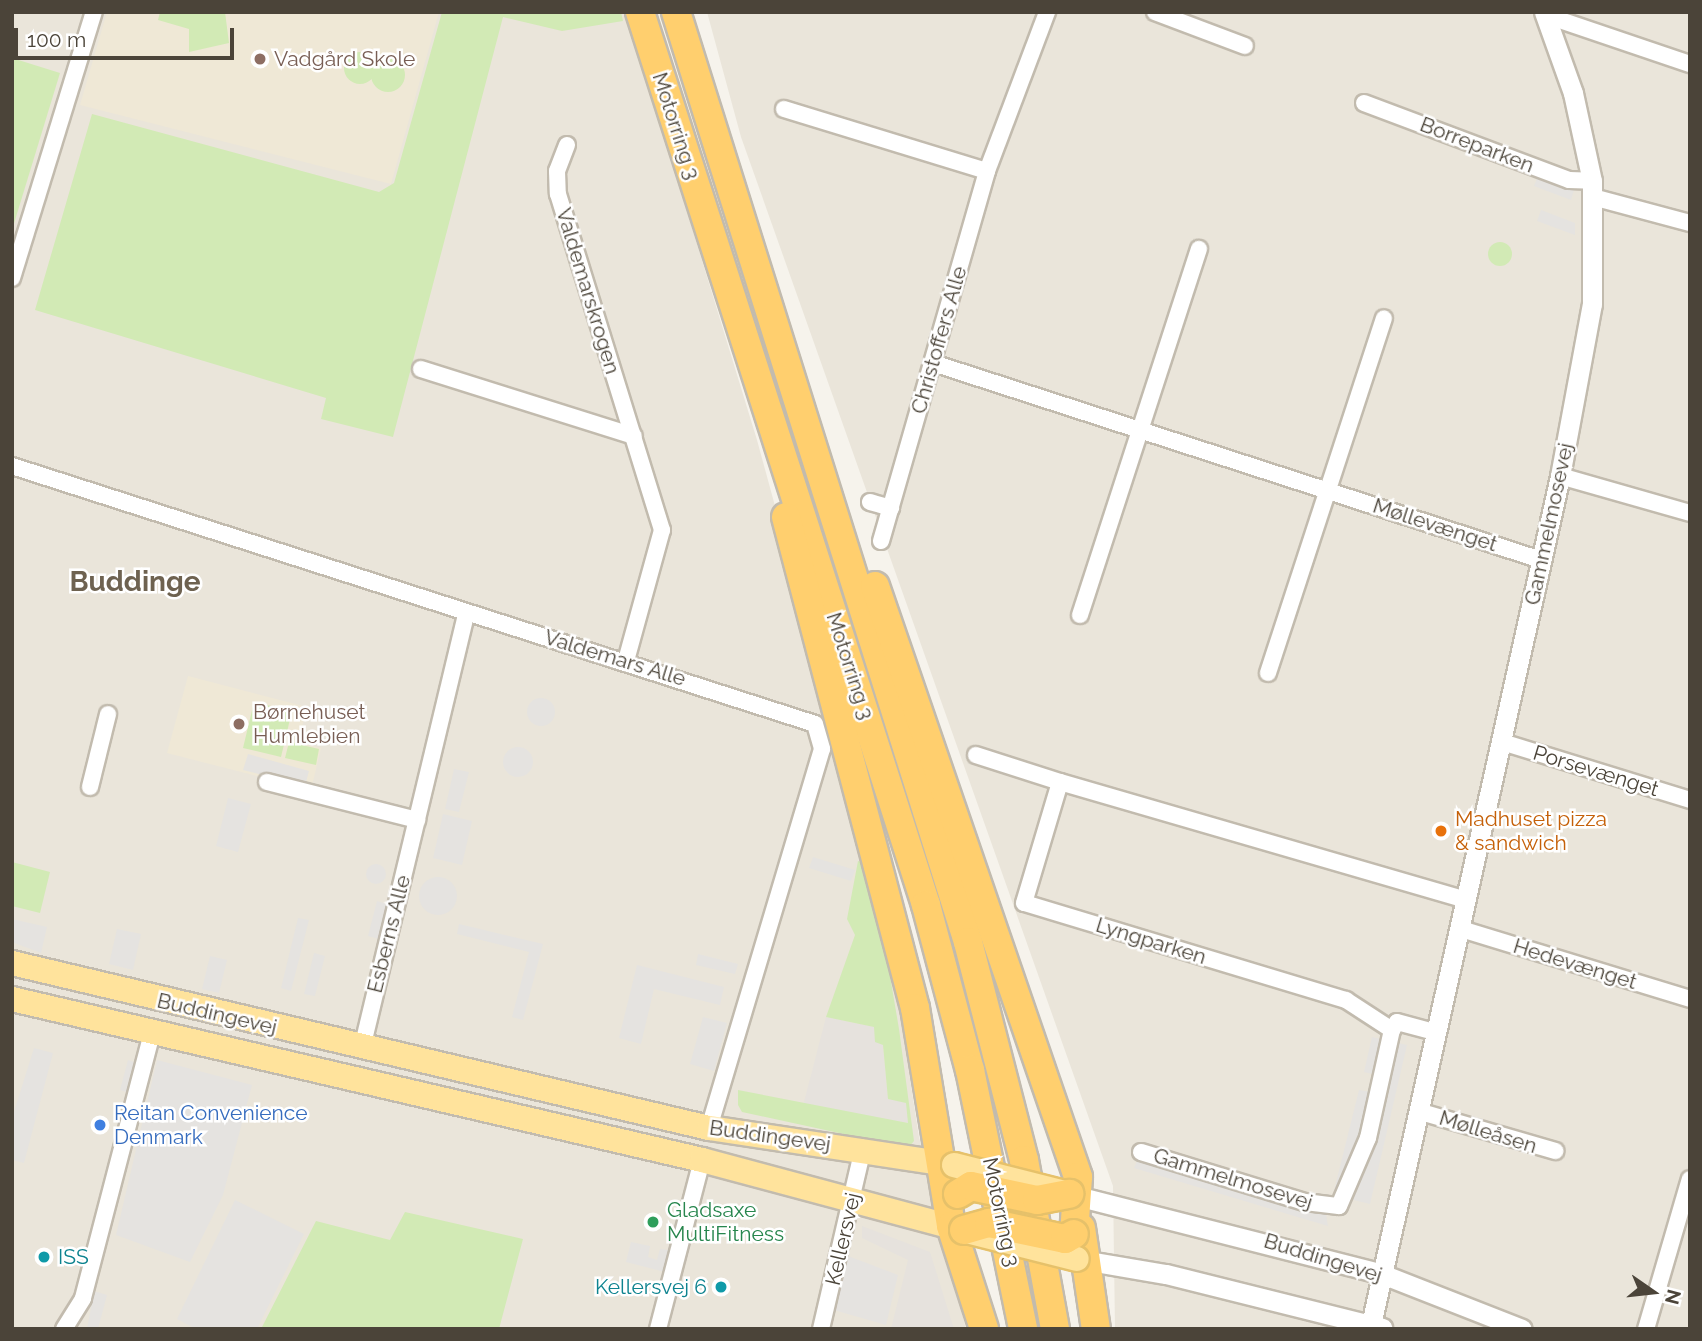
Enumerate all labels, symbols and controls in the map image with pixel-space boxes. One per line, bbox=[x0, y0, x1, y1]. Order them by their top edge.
scale bar bbox=[18, 14, 238, 58]
text: 100 m bbox=[27, 27, 86, 52]
place label: Vadgård Skole bbox=[274, 46, 415, 72]
marker: Vadgård Skole bbox=[252, 51, 268, 67]
street label: Motorring 3 bbox=[647, 69, 705, 183]
street label: Borreparken bbox=[1416, 112, 1538, 178]
street label: Valdemarskrogen bbox=[551, 205, 625, 377]
street label: Christoffers Alle bbox=[906, 263, 972, 417]
street label: Gammelmosevej bbox=[1520, 441, 1578, 607]
street label: Møllevænget bbox=[1370, 493, 1500, 557]
district label: Buddinge bbox=[70, 565, 200, 599]
street label: Motorring 3 bbox=[821, 609, 879, 723]
street label: Valdemars Alle bbox=[541, 624, 689, 692]
place label: Børnehuset Humlebien bbox=[253, 699, 366, 749]
marker: Børnehuset Humlebien bbox=[231, 716, 247, 732]
street label: Porsevænget bbox=[1530, 740, 1662, 802]
place label: Madhuset pizza & sandwich bbox=[1455, 806, 1607, 856]
marker: Madhuset pizza & sandwich bbox=[1433, 823, 1449, 839]
street label: Esberns Alle bbox=[362, 872, 416, 996]
street label: Lyngparken bbox=[1093, 912, 1209, 970]
street label: Hedevænget bbox=[1510, 933, 1640, 995]
street label: Buddingevej bbox=[155, 988, 279, 1040]
place label: Reitan Convenience Denmark bbox=[114, 1100, 308, 1150]
street label: Mølleåsen bbox=[1436, 1105, 1540, 1159]
street label: Buddingevej bbox=[708, 1115, 832, 1157]
marker: Reitan Convenience Denmark bbox=[92, 1117, 108, 1133]
street label: Gammelmosevej bbox=[1150, 1143, 1316, 1215]
street label: Motorring 3 bbox=[977, 1155, 1025, 1269]
street label: Kellersvej bbox=[820, 1190, 866, 1288]
place label: Gladsaxe MultiFitness bbox=[667, 1197, 784, 1247]
marker: Gladsaxe MultiFitness bbox=[645, 1214, 661, 1230]
street label: Buddingevej bbox=[1261, 1228, 1385, 1288]
place label: ISS bbox=[58, 1244, 89, 1270]
marker: ISS bbox=[36, 1249, 52, 1265]
north arrow bbox=[1618, 1257, 1688, 1327]
place label: Kellersvej 6 bbox=[595, 1274, 707, 1300]
marker: Kellersvej 6 bbox=[713, 1279, 729, 1295]
text: N bbox=[1661, 1287, 1686, 1307]

